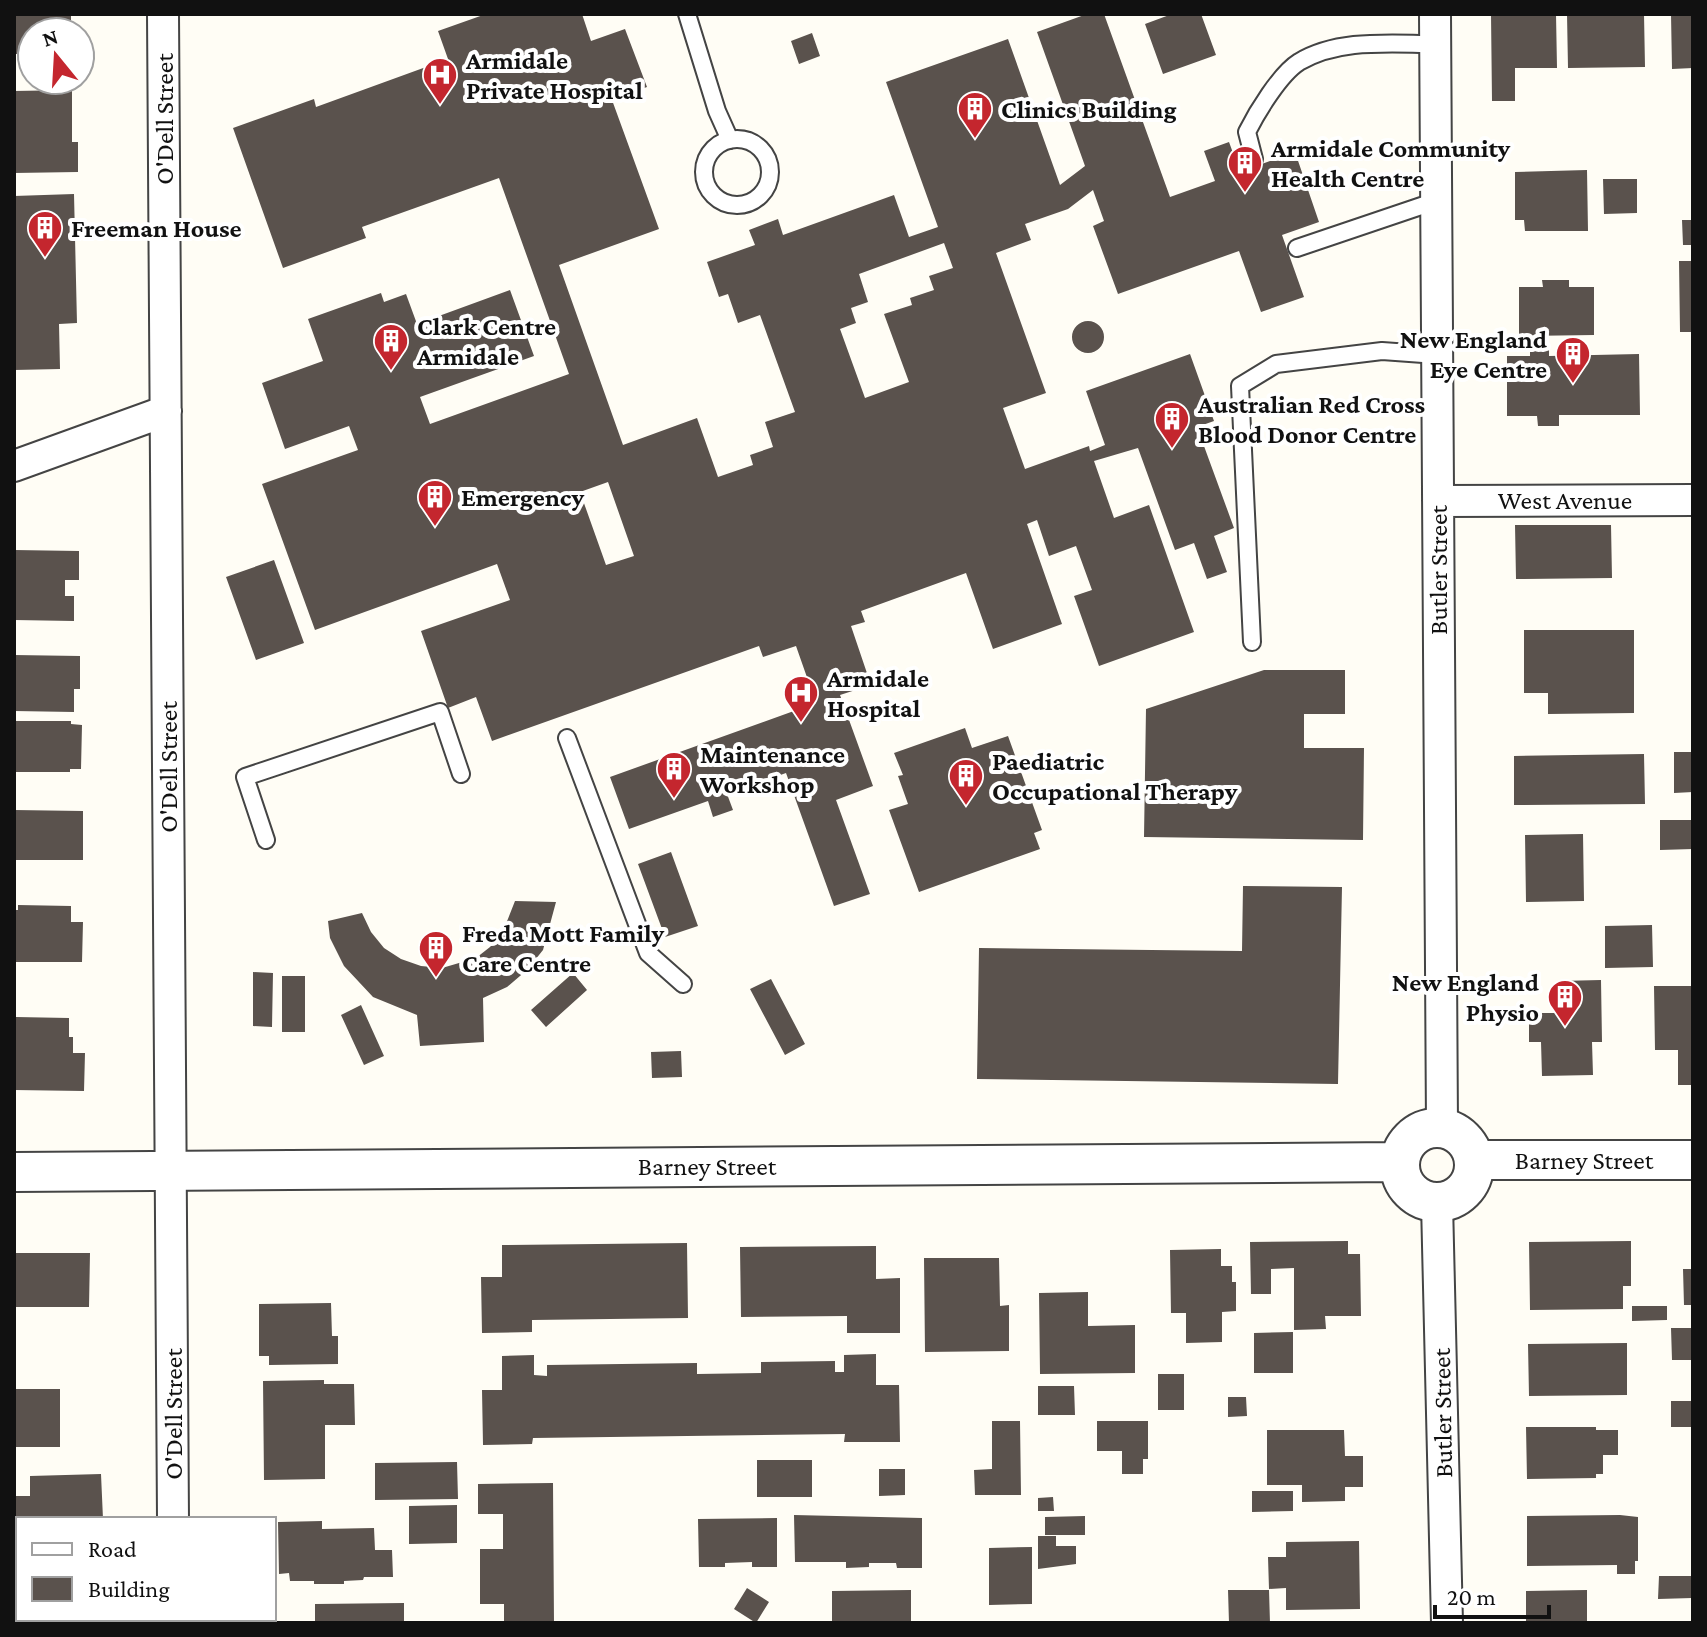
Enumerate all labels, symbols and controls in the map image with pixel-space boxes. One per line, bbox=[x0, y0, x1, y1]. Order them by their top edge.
north arrow bbox=[16, 16, 96, 96]
text: N bbox=[39, 23, 61, 52]
place label: Armidale Private Hospital bbox=[465, 46, 643, 105]
street label: O'Dell Street bbox=[150, 53, 179, 185]
hospital icon: Armidale Private Hospital bbox=[421, 56, 459, 106]
building icon: Clinics Building bbox=[956, 90, 994, 140]
place label: Clinics Building bbox=[1001, 95, 1177, 124]
place label: Armidale Community Health Centre bbox=[1270, 134, 1510, 193]
building icon: Armidale Community Health Centre bbox=[1226, 144, 1264, 194]
building icon: Freeman House bbox=[26, 209, 64, 259]
place label: Freeman House bbox=[71, 214, 242, 243]
place label: Clark Centre Armidale bbox=[416, 312, 556, 371]
building icon: Clark Centre Armidale bbox=[372, 322, 410, 372]
place label: New England Eye Centre bbox=[1400, 325, 1547, 384]
building icon: New England Eye Centre bbox=[1554, 335, 1592, 385]
place label: Australian Red Cross Blood Donor Centre bbox=[1197, 390, 1425, 449]
building icon: Australian Red Cross Blood Donor Centre bbox=[1153, 400, 1191, 450]
building icon: Emergency bbox=[416, 478, 454, 528]
place label: Emergency bbox=[461, 483, 584, 512]
street label: West Avenue bbox=[1498, 486, 1632, 515]
street label: Butler Street bbox=[1424, 505, 1453, 635]
place label: Armidale Hospital bbox=[826, 664, 929, 723]
hospital icon: Armidale Hospital bbox=[782, 674, 820, 724]
street label: O'Dell Street bbox=[154, 701, 183, 833]
place label: Maintenance Workshop bbox=[699, 740, 845, 799]
place label: Paediatric Occupational Therapy bbox=[992, 747, 1238, 806]
building icon: Maintenance Workshop bbox=[655, 750, 693, 800]
building icon: Paediatric Occupational Therapy bbox=[947, 757, 985, 807]
place label: Freda Mott Family Care Centre bbox=[462, 919, 665, 978]
building icon: Freda Mott Family Care Centre bbox=[417, 929, 455, 979]
place label: New England Physio bbox=[1392, 968, 1539, 1027]
building icon: New England Physio bbox=[1546, 978, 1584, 1028]
street label: Barney Street bbox=[1515, 1146, 1654, 1175]
street label: Barney Street bbox=[638, 1152, 777, 1181]
street label: Butler Street bbox=[1427, 1347, 1458, 1478]
street label: O'Dell Street bbox=[159, 1348, 188, 1480]
legend bbox=[16, 1517, 276, 1621]
text: Road bbox=[88, 1535, 137, 1562]
scale bar bbox=[1435, 1569, 1549, 1619]
text: Building bbox=[88, 1575, 170, 1602]
text: 20 m bbox=[1447, 1583, 1496, 1610]

